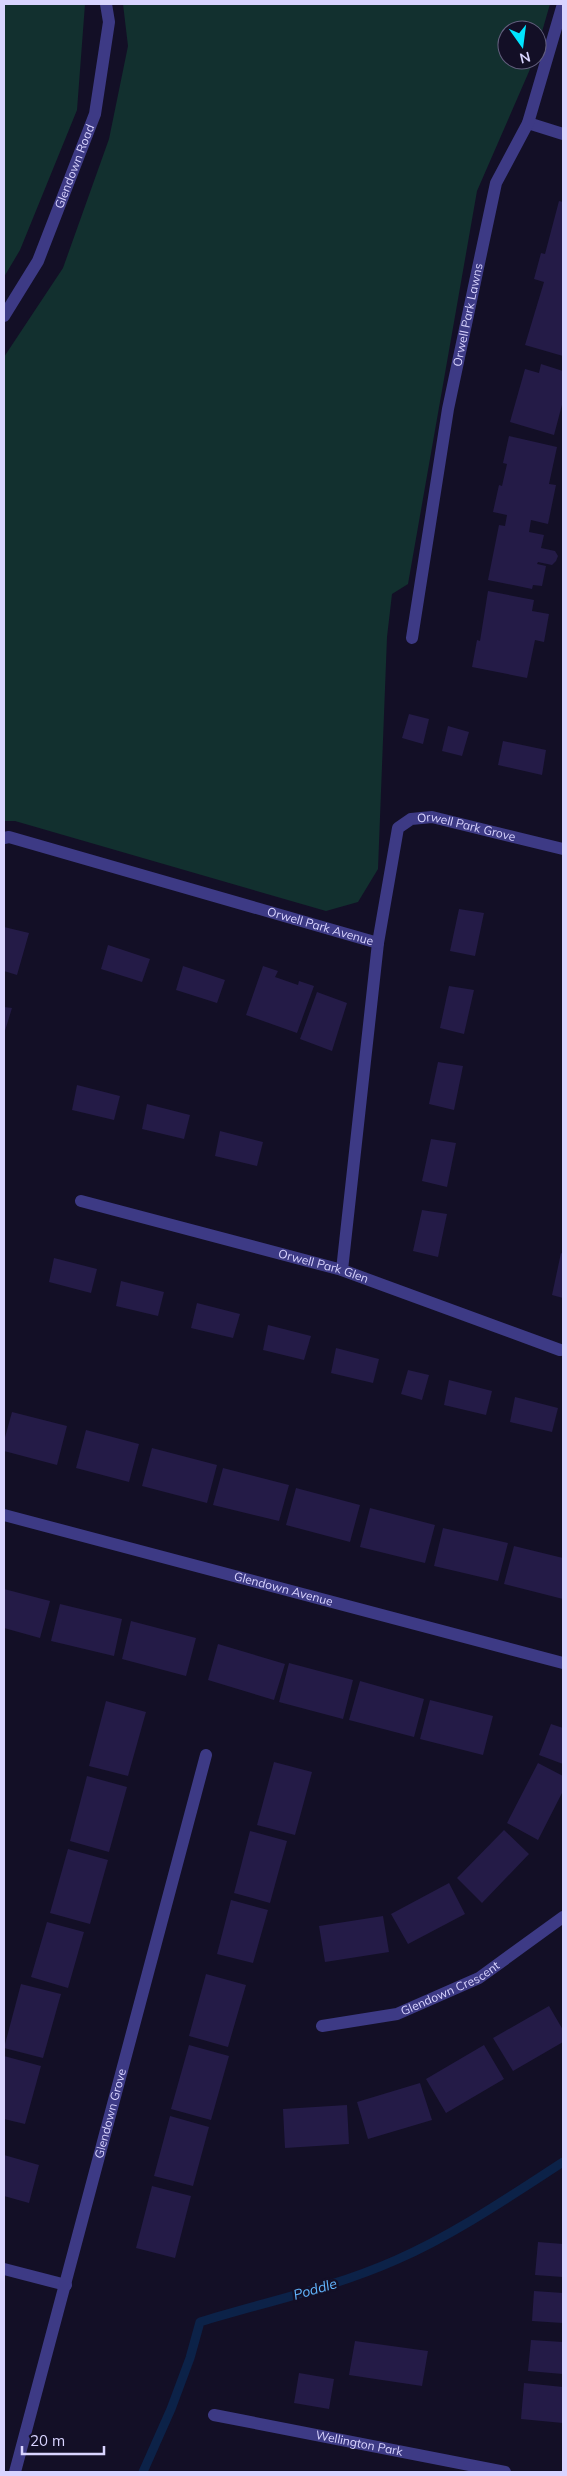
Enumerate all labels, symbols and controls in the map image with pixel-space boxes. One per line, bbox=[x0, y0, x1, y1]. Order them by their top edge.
north arrow bbox=[497, 20, 547, 70]
text: N bbox=[518, 48, 532, 68]
street label: Glendown Road bbox=[51, 122, 97, 211]
street label: Orwell Park Lawns bbox=[449, 262, 486, 368]
street label: Orwell Park Grove bbox=[416, 809, 517, 844]
street label: Orwell Park Avenue bbox=[266, 904, 375, 948]
street label: Orwell Park Glen bbox=[277, 1245, 371, 1286]
street label: Glendown Avenue bbox=[232, 1568, 335, 1609]
street label: Glendown Crescent bbox=[398, 1958, 502, 2018]
street label: Glendown Grove bbox=[91, 2067, 129, 2160]
water label: Poddle bbox=[291, 2274, 339, 2304]
scale bar bbox=[22, 2424, 105, 2456]
street label: Wellington Park bbox=[314, 2427, 405, 2459]
text: 20 m bbox=[30, 2431, 65, 2450]

